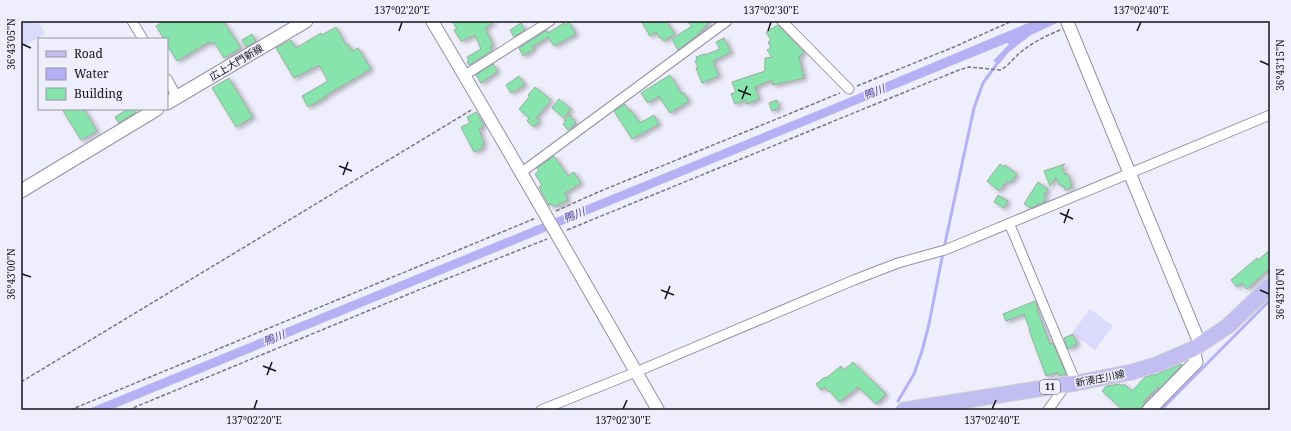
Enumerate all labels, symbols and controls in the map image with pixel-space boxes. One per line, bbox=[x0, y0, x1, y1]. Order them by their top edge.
text: 137°02'20"E bbox=[374, 3, 430, 17]
text: 137°02'30"E bbox=[743, 3, 799, 17]
text: 137°02'40"E bbox=[1113, 3, 1169, 17]
text: 36°43'05"N bbox=[4, 18, 18, 70]
legend bbox=[38, 38, 168, 110]
text: 36°43'15"N bbox=[1273, 39, 1287, 91]
street label: 広上大門新線 bbox=[207, 41, 265, 83]
text: Road bbox=[74, 45, 104, 62]
text: Water bbox=[74, 65, 109, 82]
water label: 鴨川 bbox=[861, 80, 888, 103]
text: Building bbox=[74, 85, 123, 102]
water label: 鴨川 bbox=[561, 203, 588, 226]
text: 36°43'00"N bbox=[4, 248, 18, 300]
text: 36°43'10"N bbox=[1273, 268, 1287, 320]
water label: 鴨川 bbox=[261, 326, 288, 349]
street label: 新湊庄川線 bbox=[1074, 366, 1126, 390]
road number: 11 bbox=[1040, 380, 1060, 394]
text: 137°02'20"E bbox=[226, 413, 282, 427]
text: 137°02'30"E bbox=[595, 413, 651, 427]
text: 137°02'40"E bbox=[964, 413, 1020, 427]

